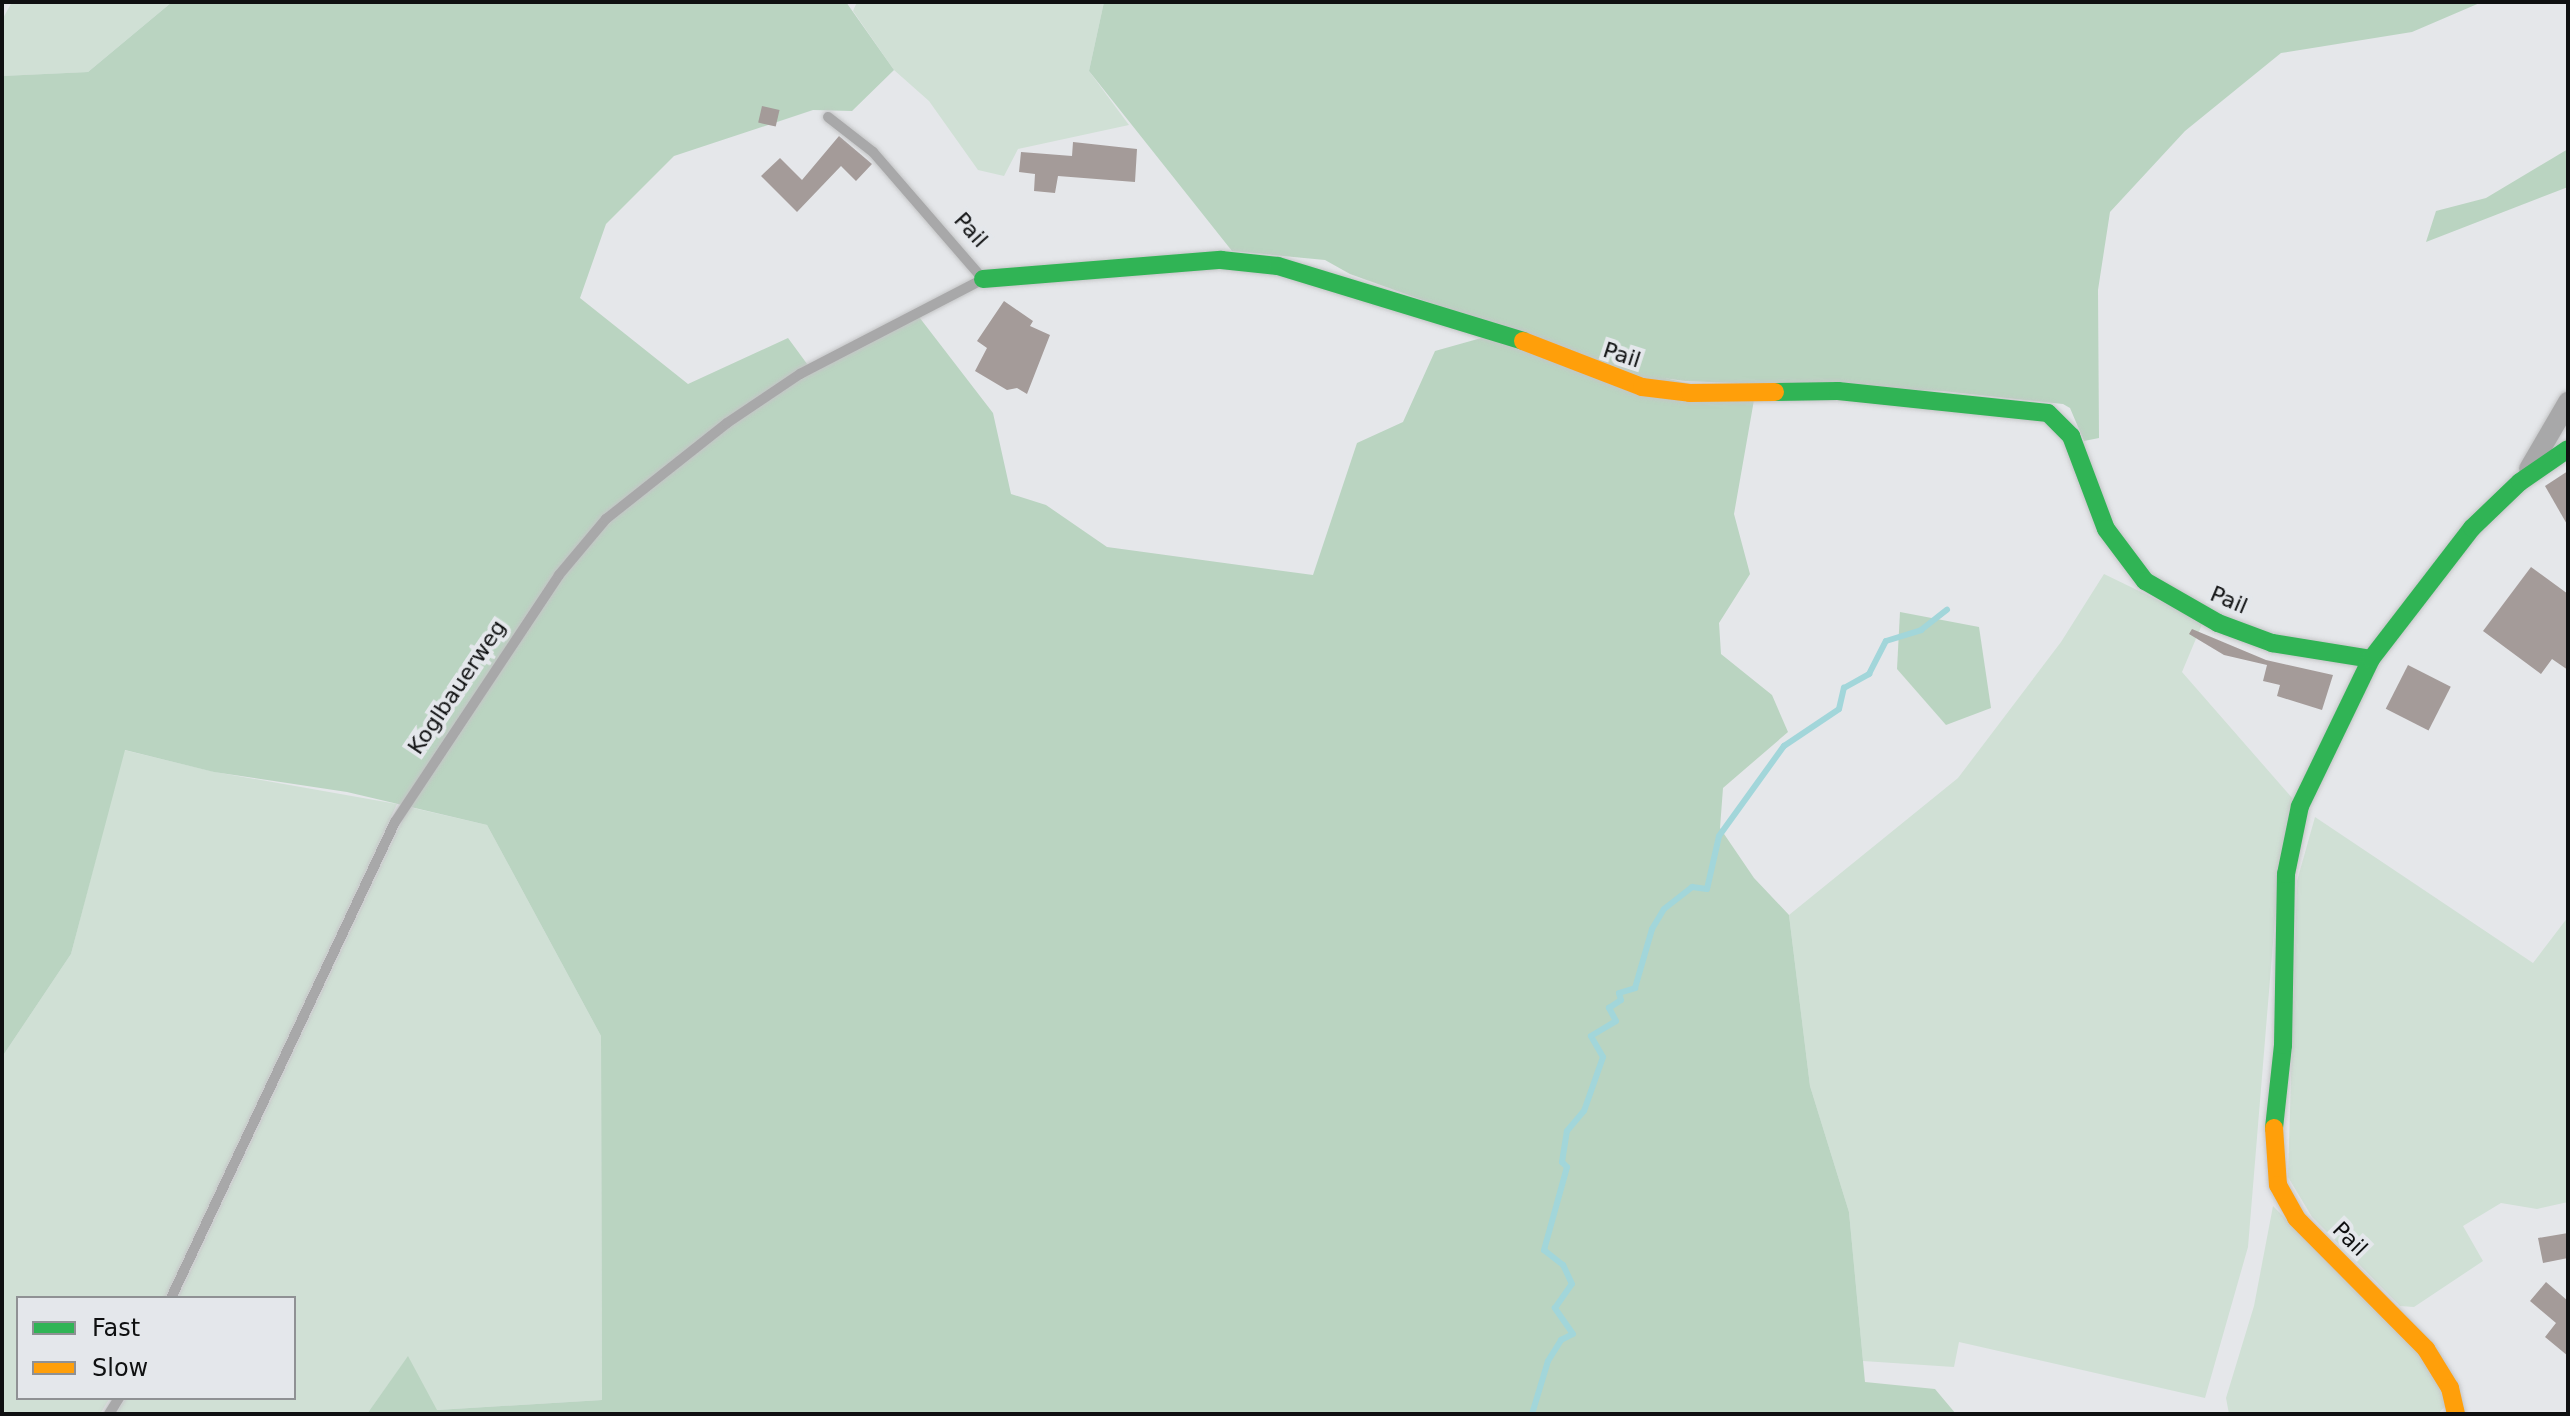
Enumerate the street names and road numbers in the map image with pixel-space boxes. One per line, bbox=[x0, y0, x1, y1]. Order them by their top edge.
street label: Pail bbox=[948, 207, 994, 253]
street label: Pail bbox=[1600, 337, 1644, 373]
street label: Pail bbox=[2206, 580, 2252, 620]
street label: Koglbauerweg bbox=[402, 615, 512, 759]
street label: Pail bbox=[2327, 1216, 2373, 1262]

